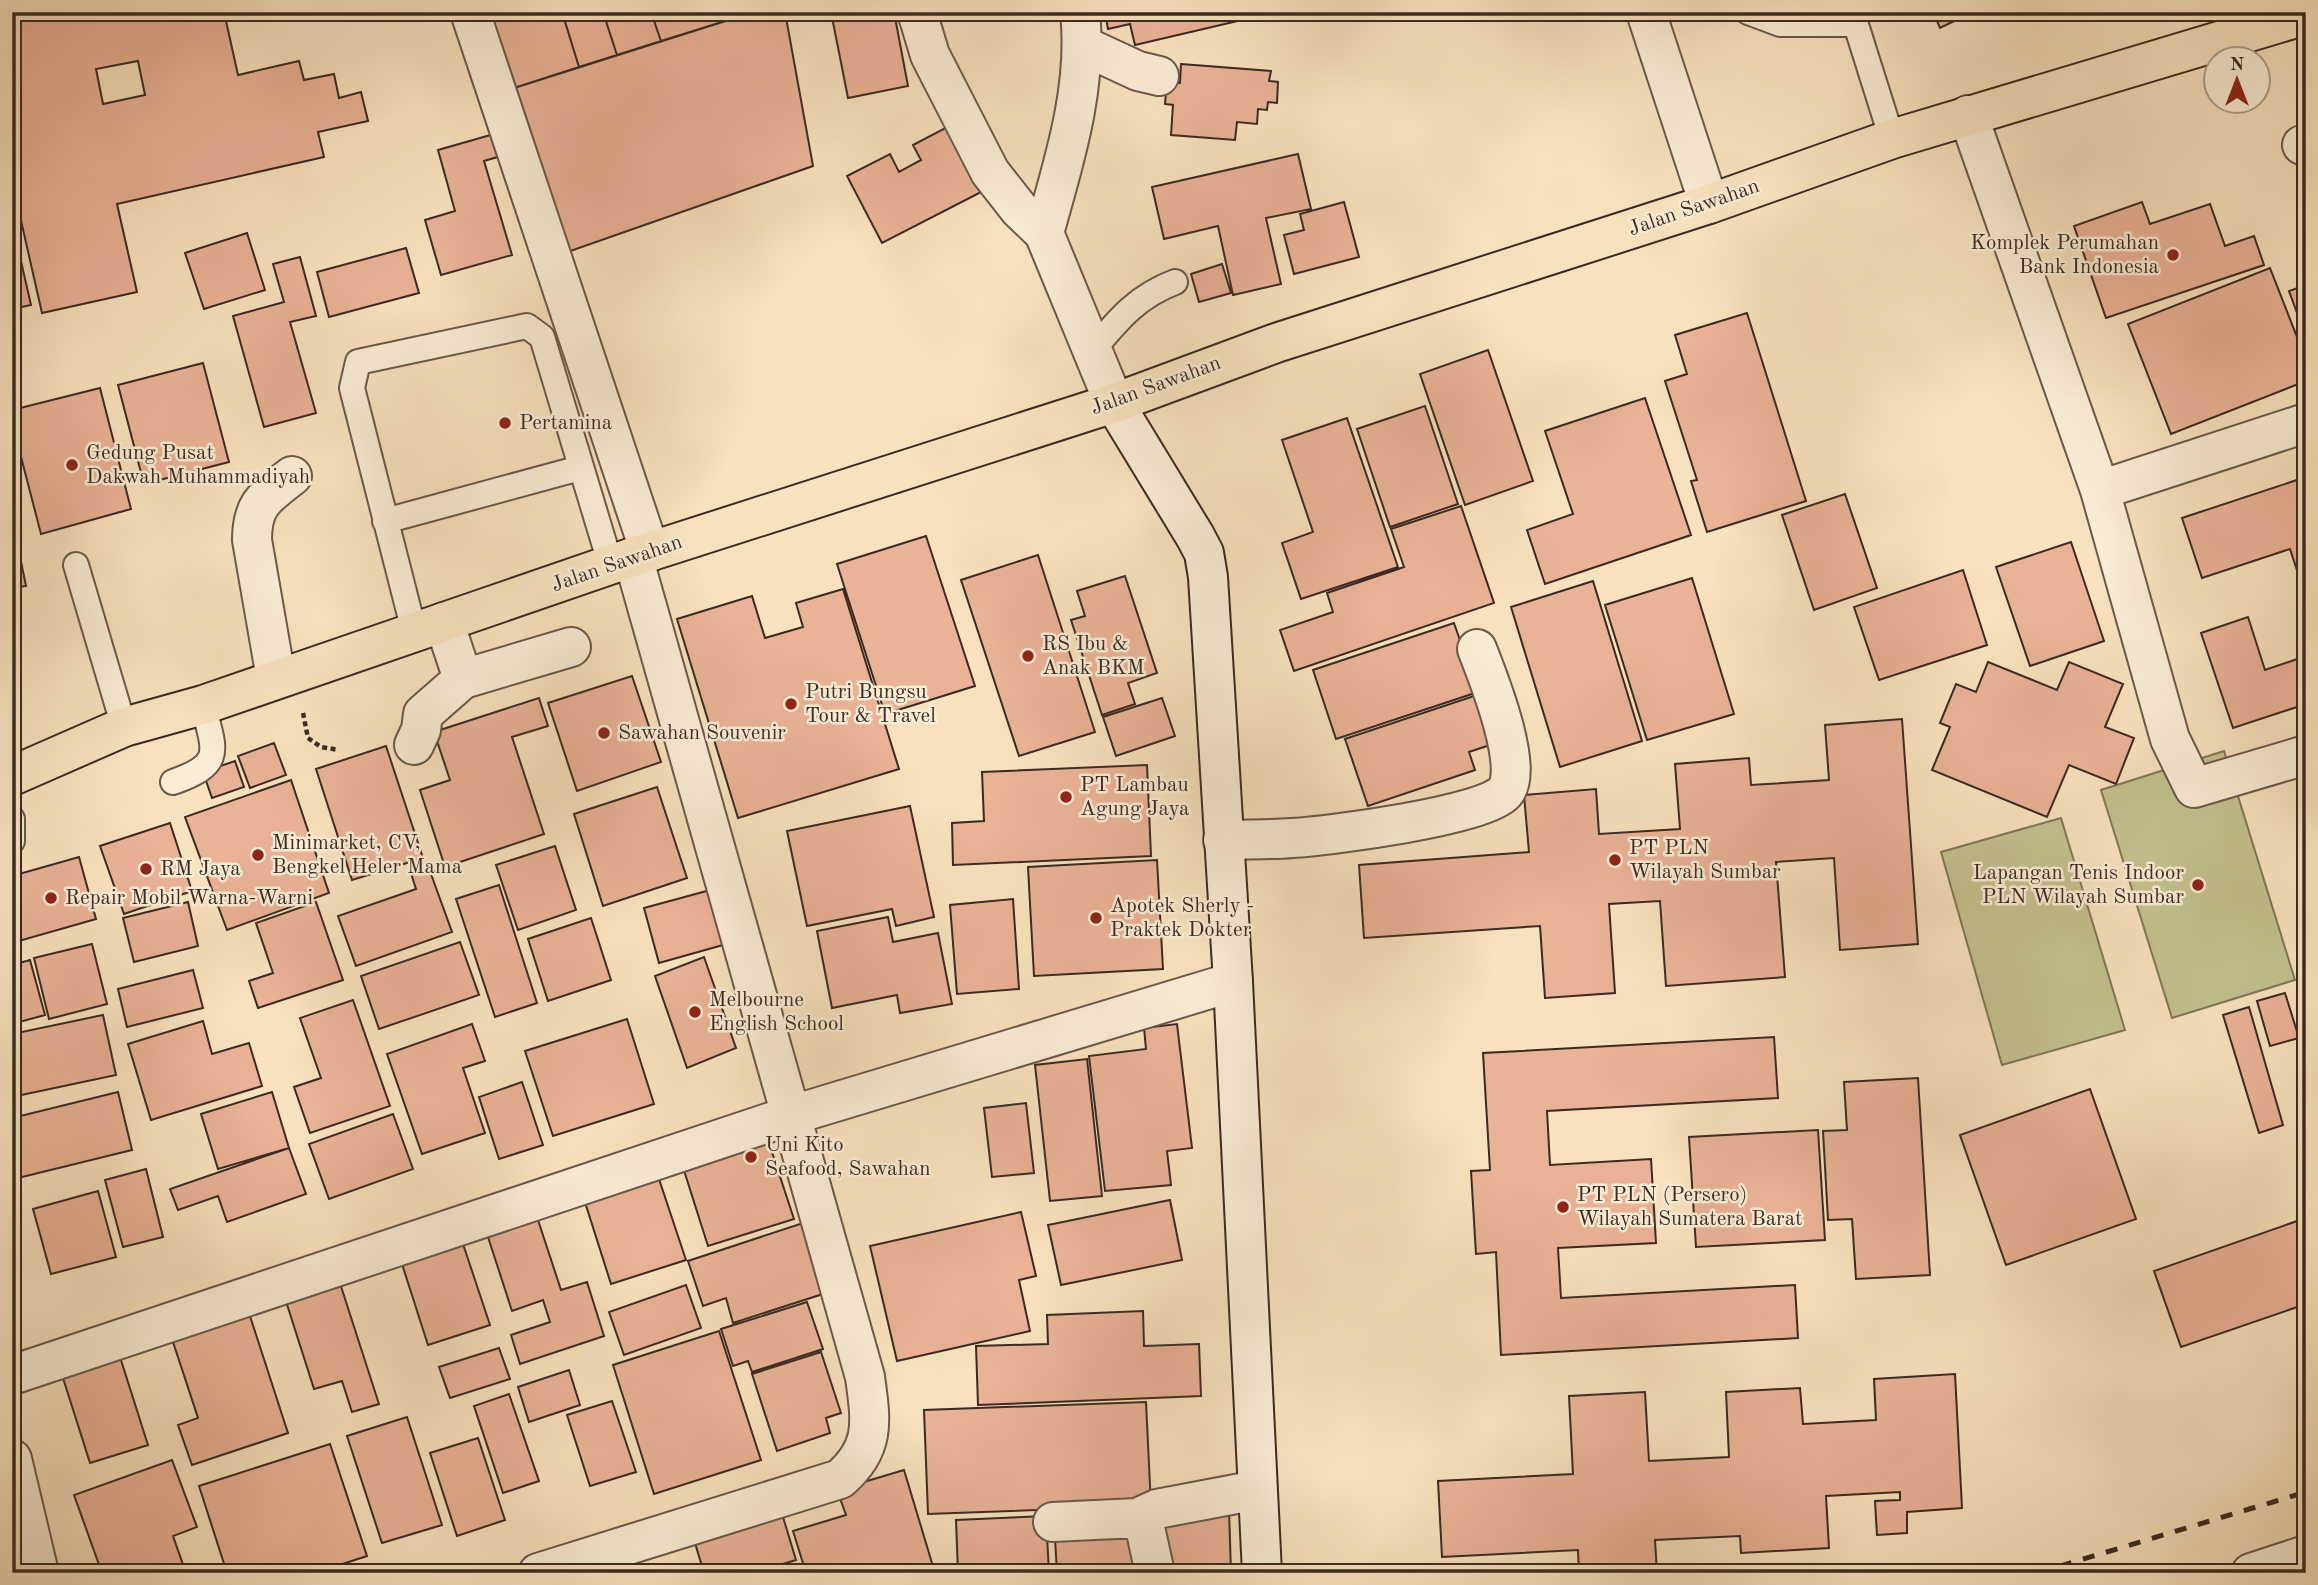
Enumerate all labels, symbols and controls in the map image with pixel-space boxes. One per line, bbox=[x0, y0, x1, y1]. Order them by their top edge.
north arrow bbox=[2202, 46, 2272, 116]
text: N bbox=[2230, 56, 2245, 75]
street label: Jalan Sawahan bbox=[1626, 176, 1762, 240]
place label: Komplek Perumahan Bank Indonesia bbox=[1970, 233, 2159, 278]
marker: Komplek Perumahan Bank Indonesia bbox=[2165, 247, 2181, 263]
street label: Jalan Sawahan bbox=[1088, 353, 1224, 419]
place label: Pertamina bbox=[519, 413, 612, 434]
marker: Pertamina bbox=[497, 415, 513, 431]
place label: Gedung Pusat Dakwah Muhammadiyah bbox=[86, 443, 310, 488]
marker: Gedung Pusat Dakwah Muhammadiyah bbox=[64, 457, 80, 473]
street label: Jalan Sawahan bbox=[549, 532, 685, 596]
place label: RS Ibu & Anak BKM bbox=[1042, 634, 1145, 679]
marker: RS Ibu & Anak BKM bbox=[1020, 648, 1036, 664]
place label: Putri Bungsu Tour & Travel bbox=[805, 682, 936, 727]
marker: Putri Bungsu Tour & Travel bbox=[783, 696, 799, 712]
place label: Sawahan Souvenir bbox=[618, 723, 786, 744]
marker: Sawahan Souvenir bbox=[596, 725, 612, 741]
place label: PT Lambau Agung Jaya bbox=[1080, 775, 1189, 820]
marker: PT Lambau Agung Jaya bbox=[1058, 789, 1074, 805]
place label: Minimarket, CV, Bengkel Heler Mama bbox=[272, 833, 462, 878]
place label: PT PLN Wilayah Sumbar bbox=[1629, 838, 1781, 883]
marker: Minimarket, CV, Bengkel Heler Mama bbox=[250, 847, 266, 863]
marker: PT PLN Wilayah Sumbar bbox=[1607, 852, 1623, 868]
place label: RM Jaya bbox=[160, 859, 241, 880]
marker: RM Jaya bbox=[138, 861, 154, 877]
place label: Lapangan Tenis Indoor PLN Wilayah Sumbar bbox=[1973, 863, 2184, 908]
marker: Lapangan Tenis Indoor PLN Wilayah Sumbar bbox=[2190, 877, 2206, 893]
place label: Repair Mobil Warna-Warni bbox=[65, 888, 313, 909]
marker: Repair Mobil Warna-Warni bbox=[43, 890, 59, 906]
place label: Apotek Sherly - Praktek Dokter bbox=[1110, 896, 1254, 941]
marker: Apotek Sherly - Praktek Dokter bbox=[1088, 910, 1104, 926]
place label: Melbourne English School bbox=[709, 990, 844, 1035]
marker: Melbourne English School bbox=[687, 1004, 703, 1020]
place label: Uni Kito Seafood, Sawahan bbox=[765, 1135, 931, 1180]
marker: Uni Kito Seafood, Sawahan bbox=[743, 1149, 759, 1165]
place label: PT PLN (Persero) Wilayah Sumatera Barat bbox=[1577, 1185, 1802, 1230]
marker: PT PLN (Persero) Wilayah Sumatera Barat bbox=[1555, 1199, 1571, 1215]

